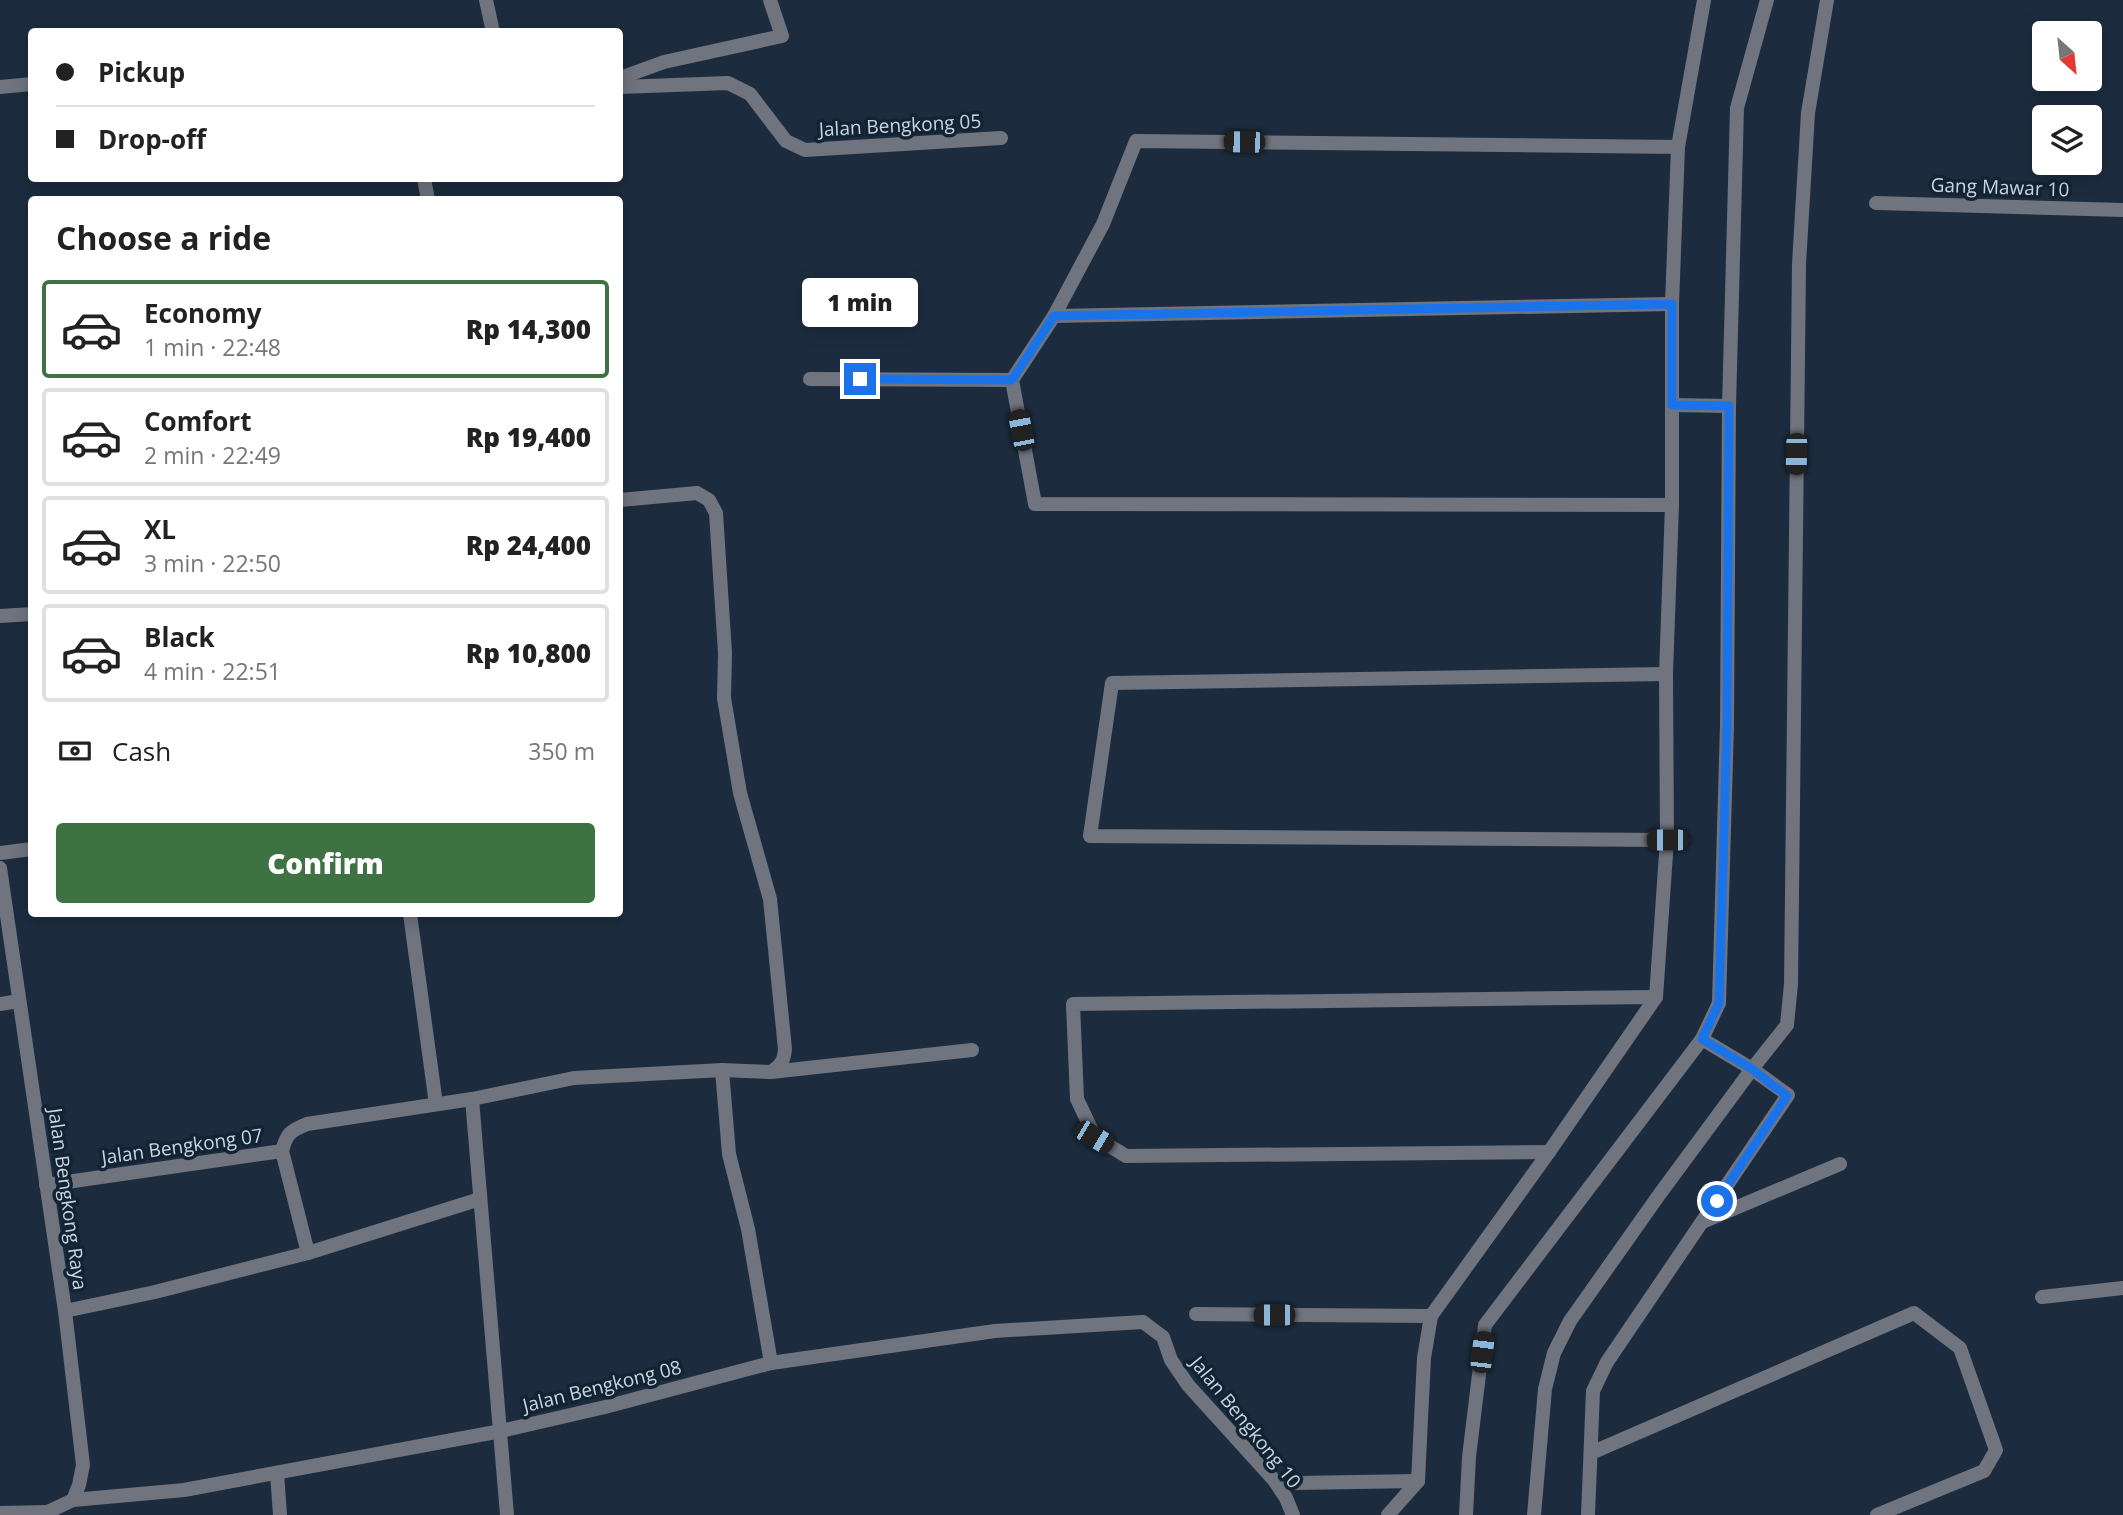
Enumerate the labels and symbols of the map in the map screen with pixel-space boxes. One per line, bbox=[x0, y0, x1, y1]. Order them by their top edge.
north arrow bbox=[2032, 21, 2102, 91]
street label: Jalan Bengkong 05 bbox=[816, 108, 982, 142]
car bbox=[1223, 131, 1266, 153]
street label: Gang Mawar 10 bbox=[1930, 172, 2070, 202]
callout: 1 min bbox=[802, 278, 918, 326]
route end bbox=[844, 363, 876, 395]
car bbox=[1007, 407, 1036, 453]
car bbox=[1786, 433, 1807, 475]
car bbox=[1647, 830, 1689, 851]
street label: Jalan Bengkong Raya bbox=[42, 1105, 94, 1292]
car bbox=[1071, 1117, 1118, 1157]
street label: Jalan Bengkong 07 bbox=[98, 1122, 264, 1170]
route start bbox=[1701, 1185, 1733, 1217]
car bbox=[1254, 1305, 1296, 1326]
car bbox=[1470, 1330, 1495, 1374]
street label: Jalan Bengkong 10 bbox=[1183, 1349, 1307, 1493]
street label: Jalan Bengkong 08 bbox=[518, 1354, 684, 1419]

